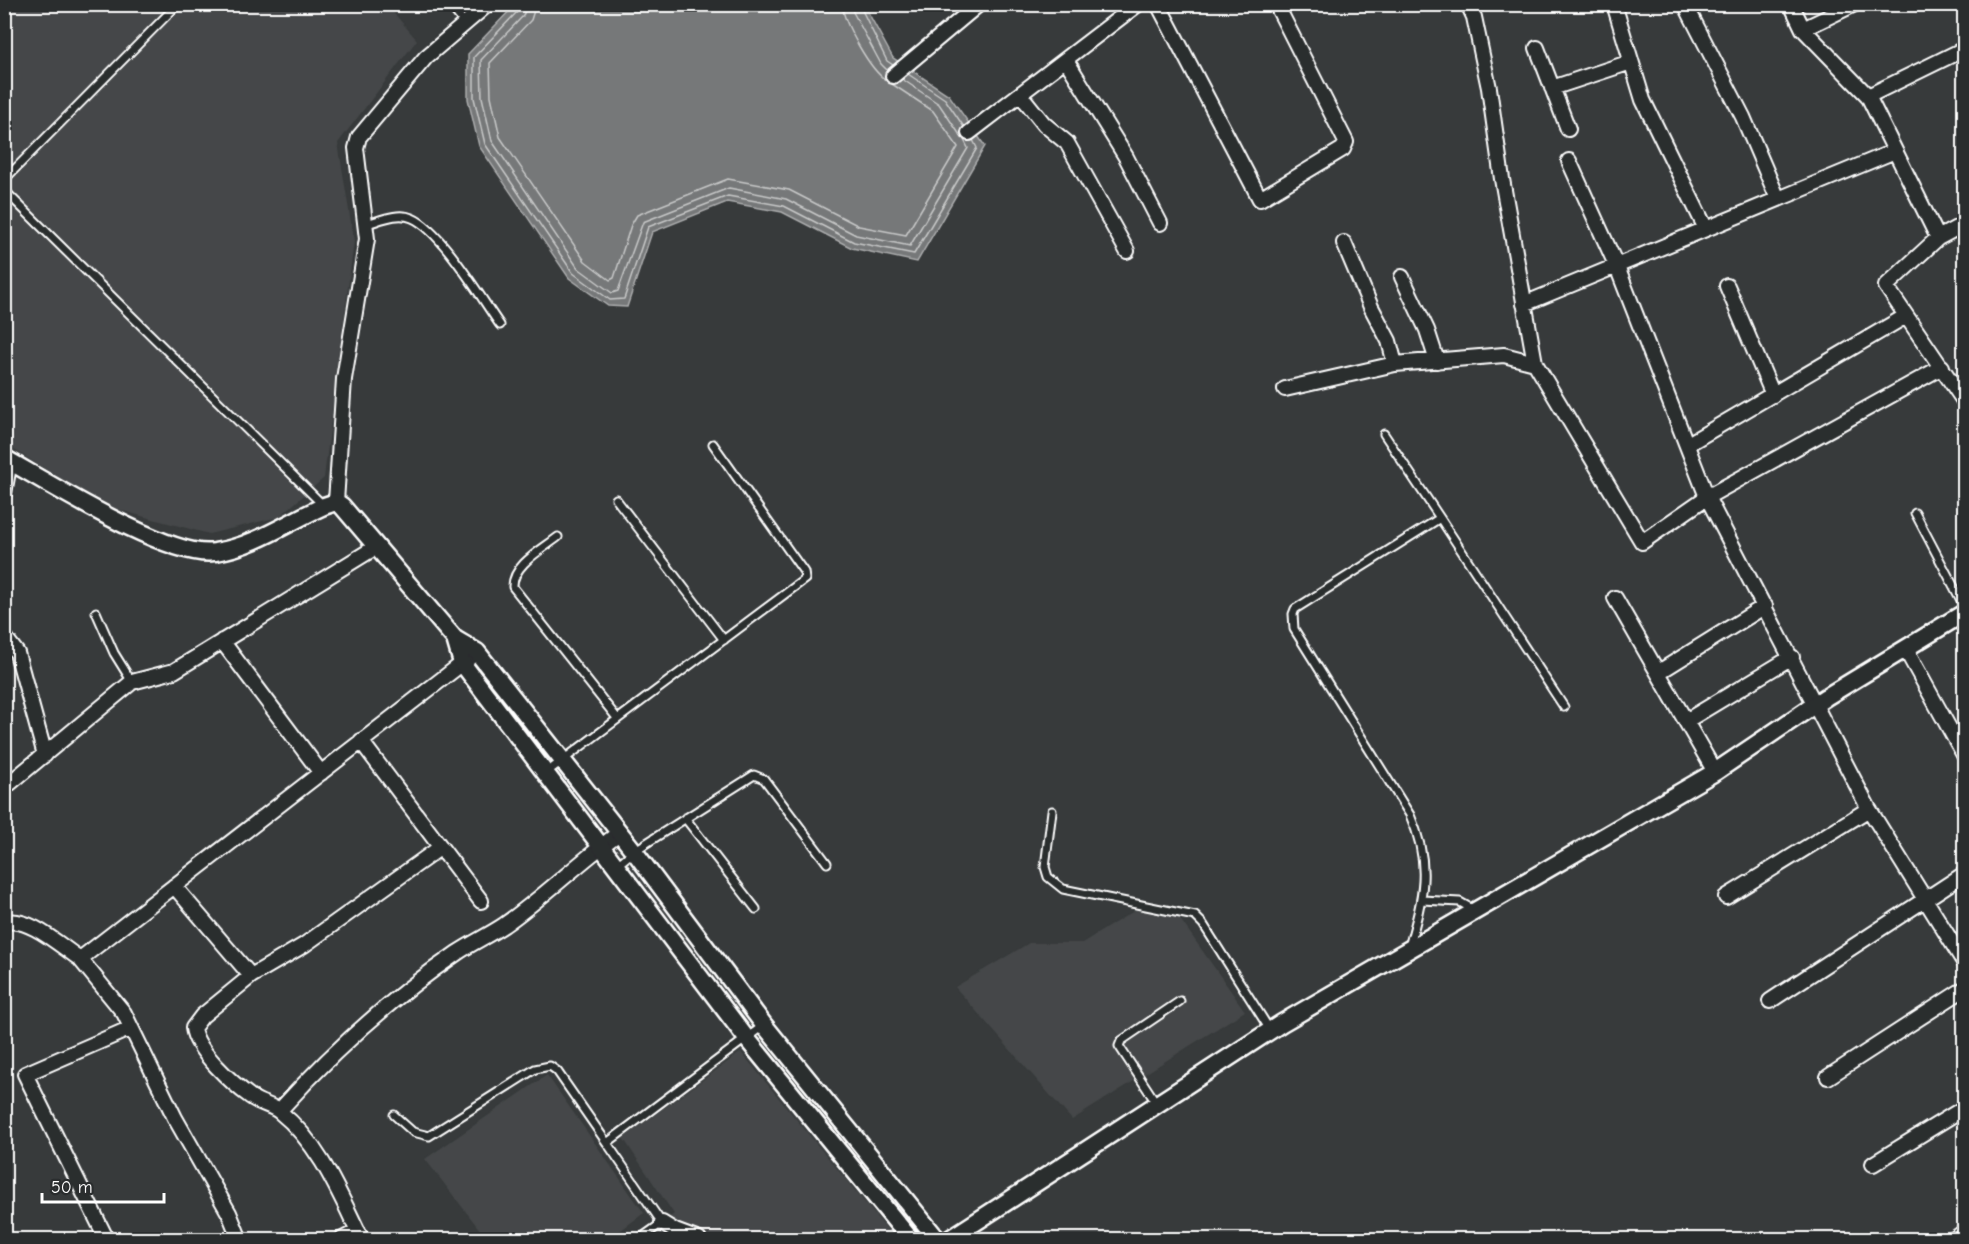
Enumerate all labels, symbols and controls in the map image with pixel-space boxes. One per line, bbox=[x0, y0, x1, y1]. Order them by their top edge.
scale bar bbox=[42, 1166, 164, 1204]
text: 50 m bbox=[51, 1177, 93, 1198]

